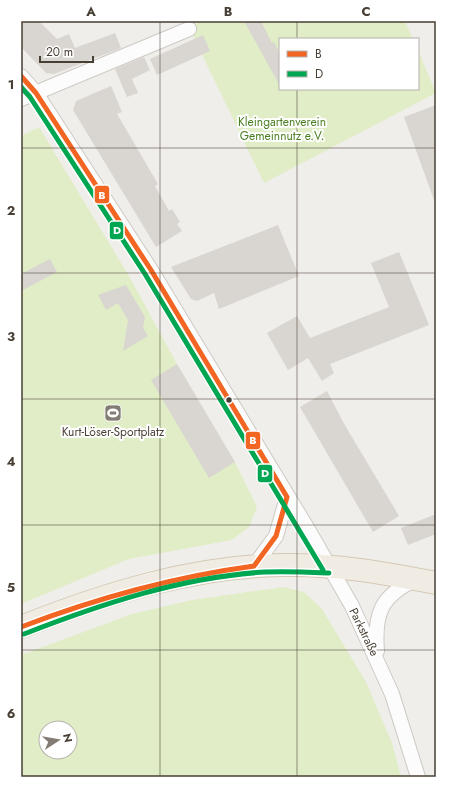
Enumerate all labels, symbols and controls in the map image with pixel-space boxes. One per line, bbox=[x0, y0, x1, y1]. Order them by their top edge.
text: A bbox=[85, 2, 96, 21]
text: B bbox=[224, 2, 233, 21]
text: C bbox=[361, 2, 371, 21]
scale bar bbox=[40, 38, 93, 64]
legend bbox=[279, 38, 419, 90]
text: 20 m bbox=[46, 43, 73, 61]
text: B bbox=[315, 45, 322, 63]
text: D bbox=[315, 65, 323, 83]
text: 1 bbox=[8, 75, 14, 94]
park label: Kleingartenverein Gemeinnutz e.V. bbox=[238, 113, 326, 145]
line badge: B bbox=[94, 185, 110, 204]
text: B bbox=[98, 187, 106, 203]
text: 2 bbox=[7, 201, 15, 220]
line badge: D bbox=[109, 221, 124, 240]
text: D bbox=[113, 222, 121, 238]
text: 3 bbox=[7, 327, 15, 346]
unlabelled marker bbox=[224, 395, 234, 405]
sports icon: Kurt-Löser-Sportplatz bbox=[103, 403, 123, 423]
place label: Kurt-Löser-Sportplatz bbox=[62, 423, 165, 441]
line badge: B bbox=[245, 431, 261, 450]
text: B bbox=[249, 432, 257, 448]
text: 4 bbox=[6, 452, 16, 471]
line badge: D bbox=[257, 464, 273, 483]
text: D bbox=[261, 465, 269, 481]
text: 5 bbox=[7, 578, 15, 597]
street label: Parkstraße bbox=[345, 605, 383, 659]
text: 6 bbox=[7, 704, 16, 723]
north arrow bbox=[38, 720, 78, 760]
text: N bbox=[59, 732, 77, 744]

